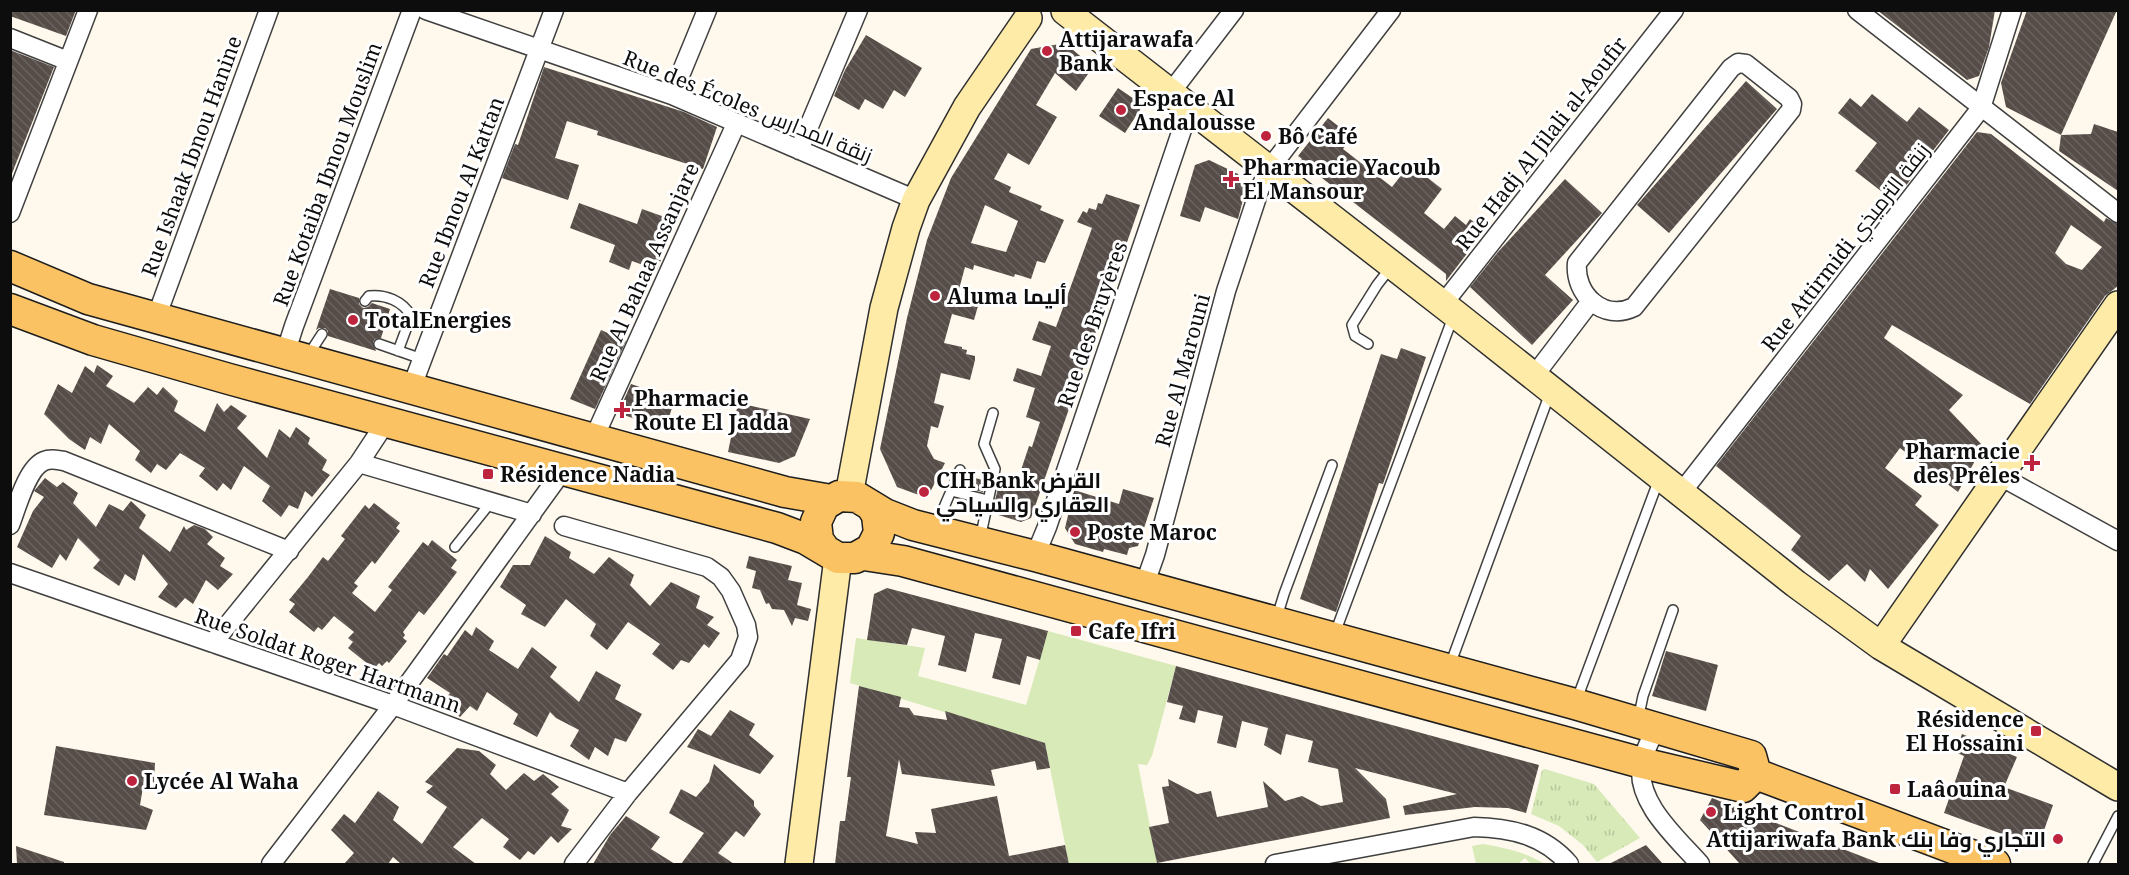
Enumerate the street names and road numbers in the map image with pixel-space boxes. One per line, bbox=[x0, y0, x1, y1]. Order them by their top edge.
street label: Rue Hadj Al Jilali al-Aoufir bbox=[1449, 31, 1633, 255]
street label: Rue Ishaak Ibnou Hanine bbox=[134, 32, 248, 280]
street label: Rue Kotaiba Ibnou Mouslim bbox=[266, 38, 388, 310]
street label: Rue des Écoles زنقة المدارس bbox=[619, 43, 877, 169]
street label: Rue Ibnou Al Kattan bbox=[412, 93, 510, 291]
street label: Rue Attirmidi زنقة الترميذي bbox=[1755, 137, 1938, 359]
street label: Rue Al Bahaa Assanjare bbox=[583, 158, 705, 386]
street label: Rue des Bruyères bbox=[1051, 237, 1133, 411]
street label: Rue Al Marouni bbox=[1148, 290, 1216, 450]
street label: Rue Soldat Roger Hartmann bbox=[191, 601, 465, 719]

